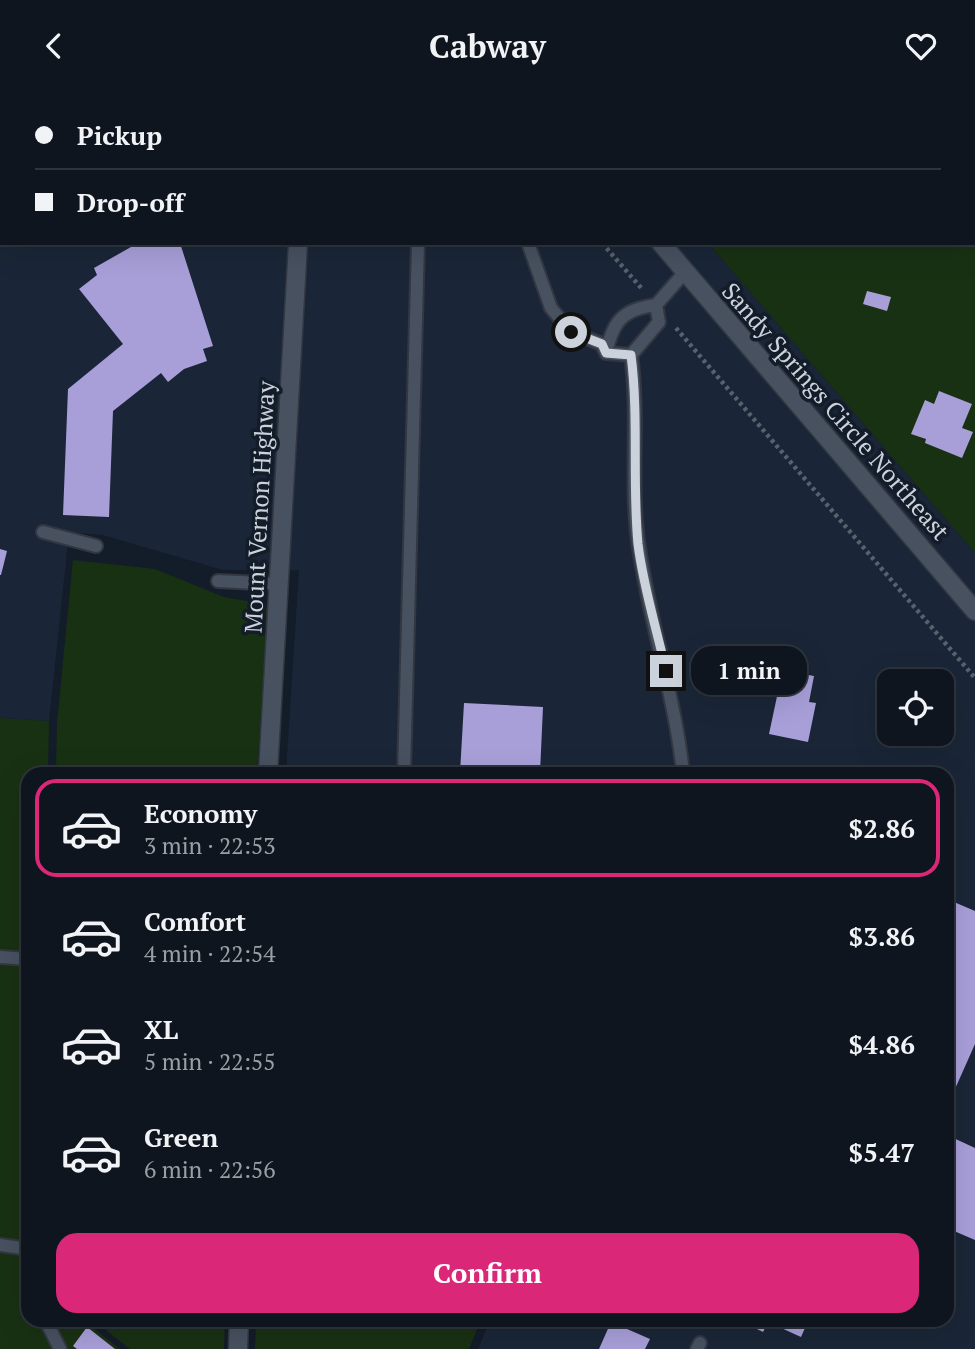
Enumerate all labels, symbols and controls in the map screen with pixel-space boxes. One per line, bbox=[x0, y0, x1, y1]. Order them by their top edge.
text: Cabway bbox=[429, 25, 546, 67]
icon: back bbox=[35, 27, 73, 65]
icon: heart bbox=[902, 27, 940, 65]
text: Pickup bbox=[77, 118, 162, 152]
text: Drop-off bbox=[77, 185, 184, 219]
street label: Sandy Springs Circle Northeast bbox=[715, 276, 957, 547]
route start bbox=[555, 316, 587, 348]
street label: Mount Vernon Highway bbox=[236, 379, 282, 634]
callout: 1 min bbox=[690, 647, 806, 695]
route end bbox=[650, 655, 682, 687]
text: 1 min bbox=[718, 655, 780, 686]
map controls bbox=[877, 669, 954, 746]
button: locate bbox=[877, 669, 954, 746]
text: Economy bbox=[144, 796, 257, 830]
icon: car bbox=[60, 797, 123, 860]
text: $2.86 bbox=[849, 811, 915, 845]
text: 3 min · 22:53 bbox=[144, 830, 276, 861]
text: Comfort bbox=[144, 904, 246, 938]
icon: car bbox=[60, 905, 123, 968]
text: $3.86 bbox=[849, 919, 915, 953]
text: 4 min · 22:54 bbox=[144, 938, 276, 969]
text: XL bbox=[144, 1012, 178, 1046]
icon: car bbox=[60, 1013, 123, 1076]
text: $4.86 bbox=[849, 1027, 915, 1061]
text: 5 min · 22:55 bbox=[144, 1046, 276, 1077]
text: Green bbox=[144, 1120, 218, 1154]
icon: car bbox=[60, 1121, 123, 1184]
text: $5.47 bbox=[849, 1135, 915, 1169]
text: 6 min · 22:56 bbox=[144, 1154, 276, 1185]
button: Confirm bbox=[56, 1233, 919, 1313]

